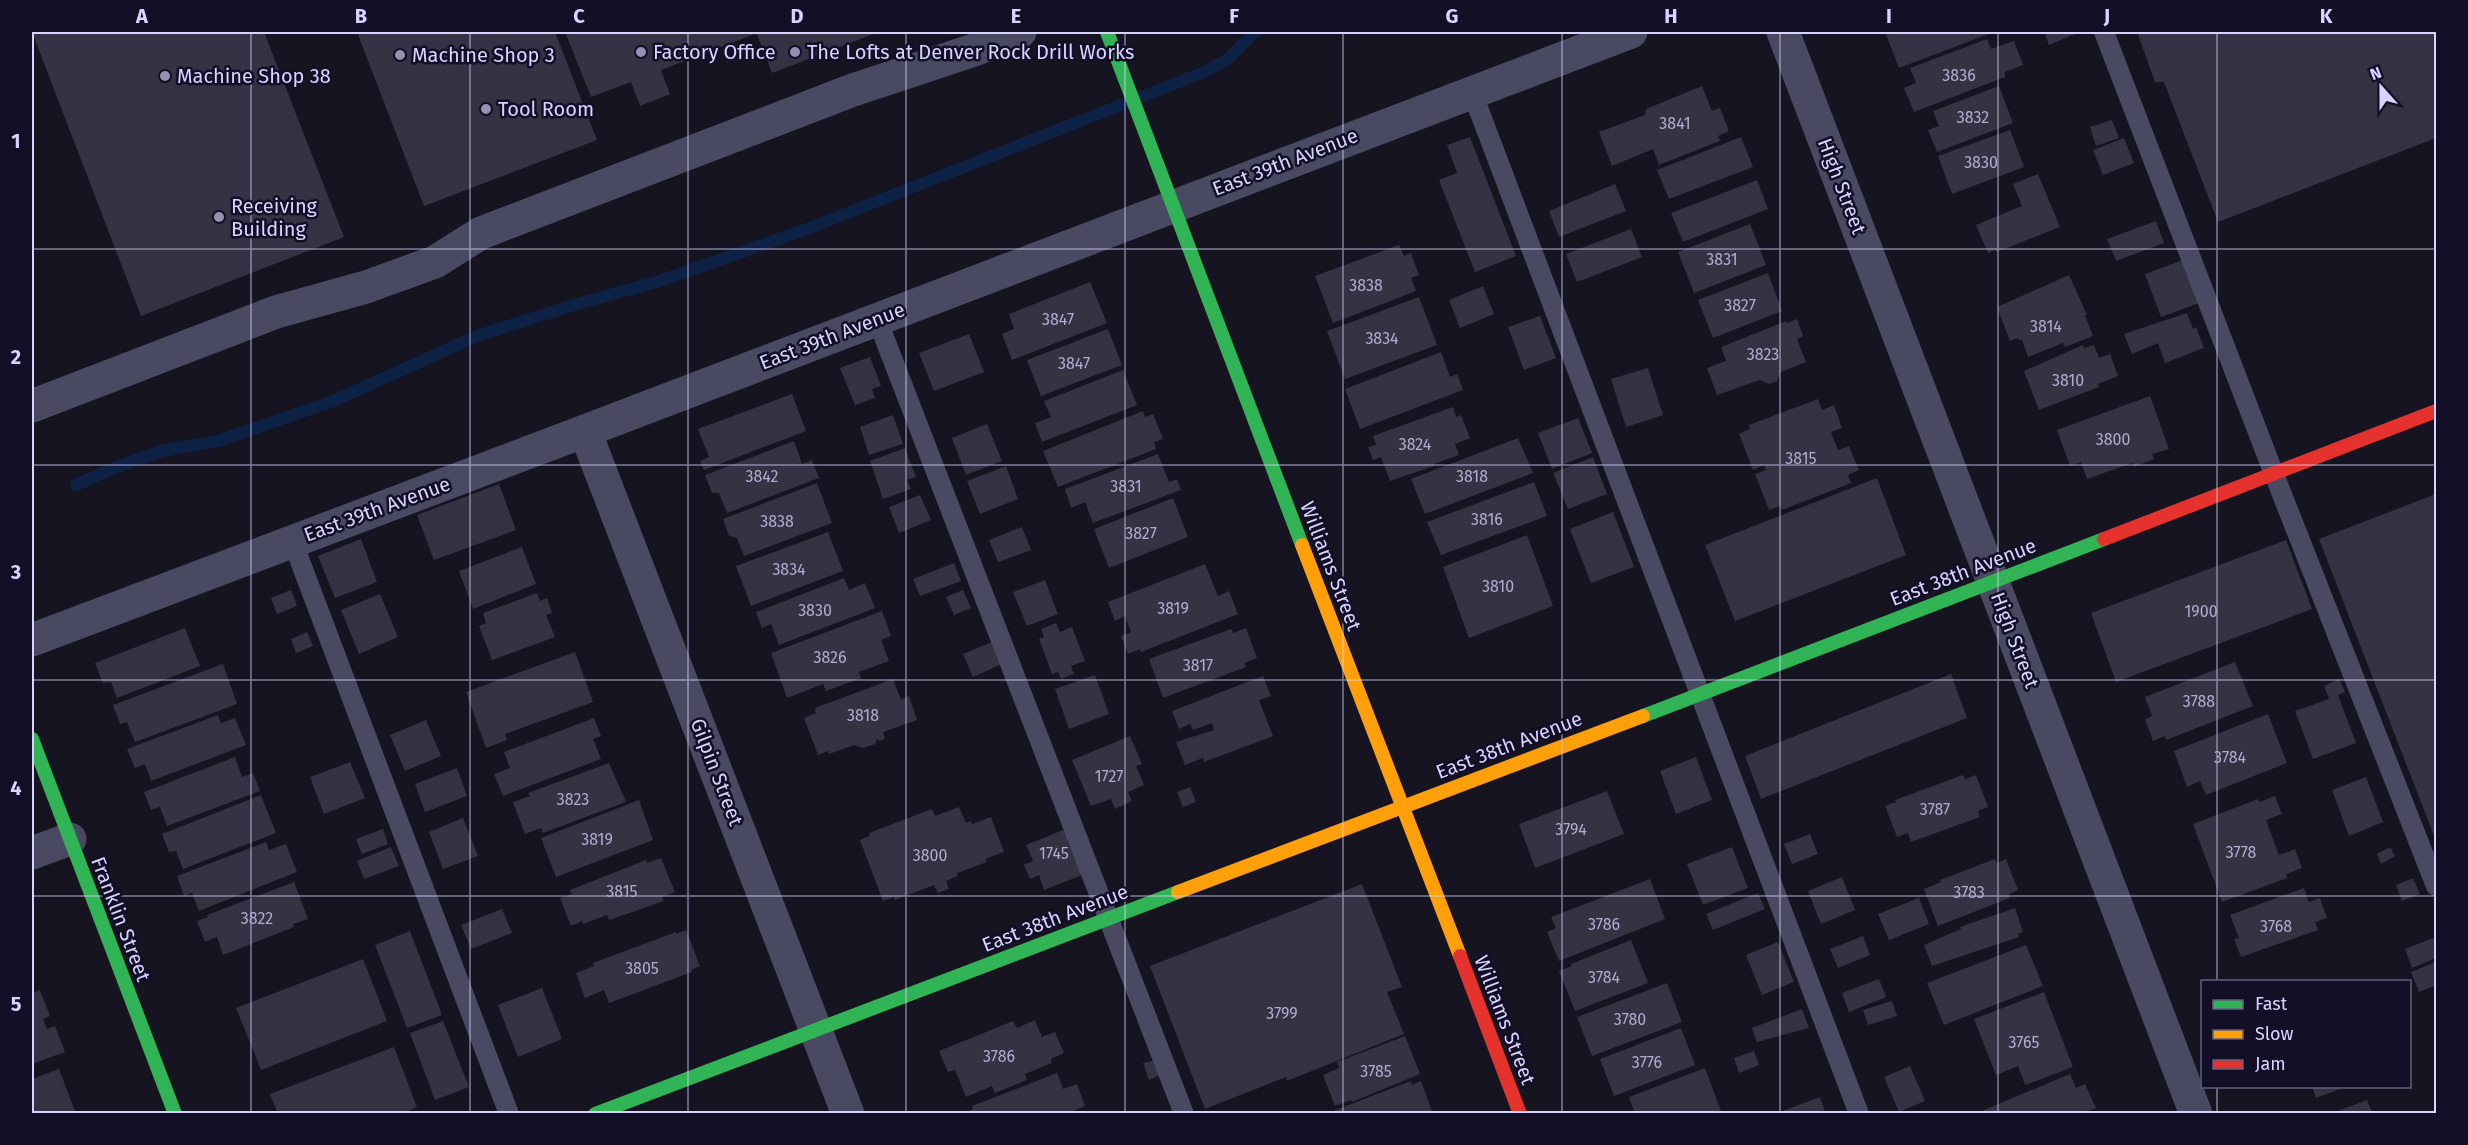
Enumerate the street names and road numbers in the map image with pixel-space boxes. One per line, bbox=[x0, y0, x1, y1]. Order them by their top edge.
street label: East 39th Avenue bbox=[1209, 123, 1361, 201]
street label: High Street bbox=[1813, 135, 1872, 238]
street label: East 39th Avenue bbox=[756, 297, 908, 375]
street label: East 39th Avenue bbox=[301, 471, 453, 547]
street label: Williams Street bbox=[1295, 498, 1367, 635]
street label: East 38th Avenue bbox=[1887, 533, 2039, 611]
street label: High Street bbox=[1986, 589, 2045, 692]
street label: East 38th Avenue bbox=[1433, 706, 1585, 784]
street label: Gilpin Street bbox=[686, 715, 749, 830]
street label: Franklin Street bbox=[86, 853, 156, 986]
street label: East 38th Avenue bbox=[979, 879, 1131, 957]
street label: Williams Street bbox=[1469, 952, 1541, 1089]

